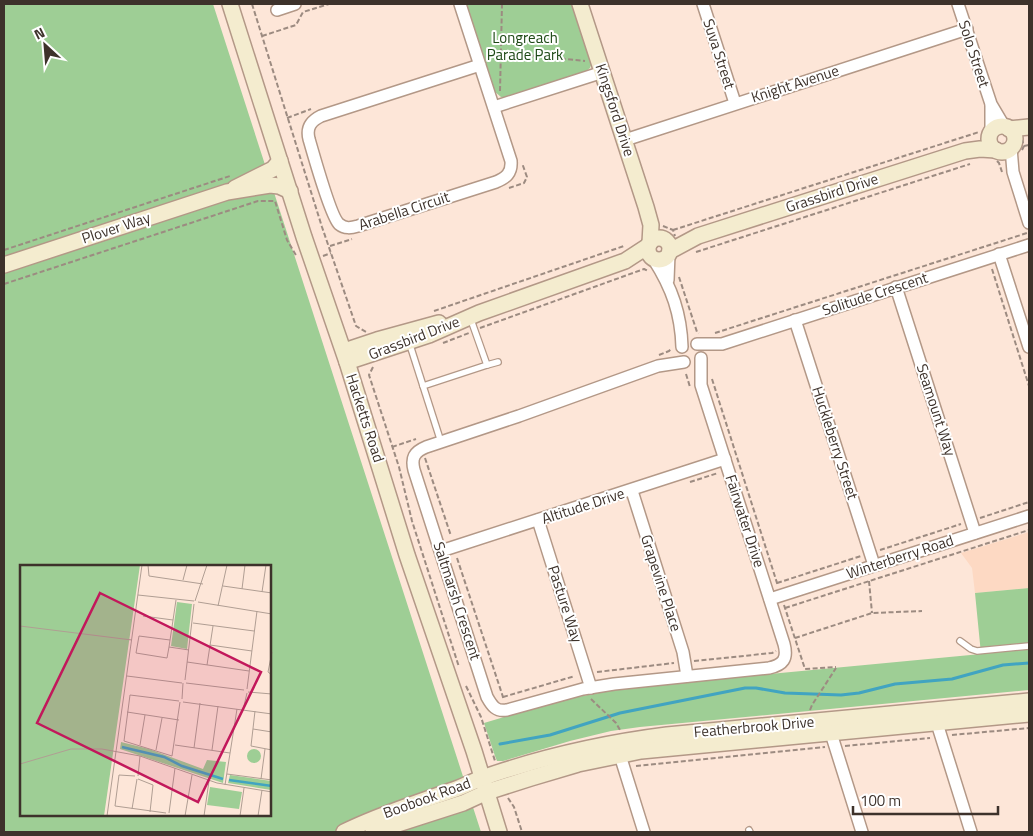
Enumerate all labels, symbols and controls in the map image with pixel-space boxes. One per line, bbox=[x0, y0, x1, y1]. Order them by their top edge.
street label: Suva Street bbox=[697, 16, 742, 93]
street label: Solo Street bbox=[953, 17, 996, 91]
north arrow bbox=[20, 20, 70, 70]
text: N bbox=[30, 21, 48, 44]
park label: Longreach Parade Park bbox=[487, 26, 563, 66]
street label: Knight Avenue bbox=[748, 59, 842, 109]
street label: Kingsford Drive bbox=[590, 60, 641, 159]
street label: Grassbird Drive bbox=[783, 167, 881, 218]
street label: Arabella Circuit bbox=[355, 185, 453, 236]
street label: Plover Way bbox=[79, 206, 153, 249]
street label: Solitude Crescent bbox=[819, 265, 931, 321]
street label: Grassbird Drive bbox=[365, 310, 463, 365]
street label: Seamount Way bbox=[911, 361, 962, 459]
street label: Hacketts Road bbox=[340, 371, 391, 465]
street label: Huckleberry Street bbox=[806, 383, 865, 503]
street label: Fairwater Drive bbox=[720, 471, 771, 570]
street label: Altitude Drive bbox=[538, 481, 627, 530]
street label: Winterberry Road bbox=[843, 528, 956, 585]
street label: Grapevine Place bbox=[635, 531, 688, 634]
street label: Saltmarsh Crescent bbox=[428, 539, 488, 664]
street label: Pasture Way bbox=[542, 562, 589, 646]
inset map bbox=[20, 565, 271, 816]
street label: Featherbrook Drive bbox=[693, 710, 815, 743]
street label: Boobook Road bbox=[380, 771, 474, 824]
scale bar bbox=[853, 784, 998, 816]
text: 100 m bbox=[860, 789, 901, 812]

